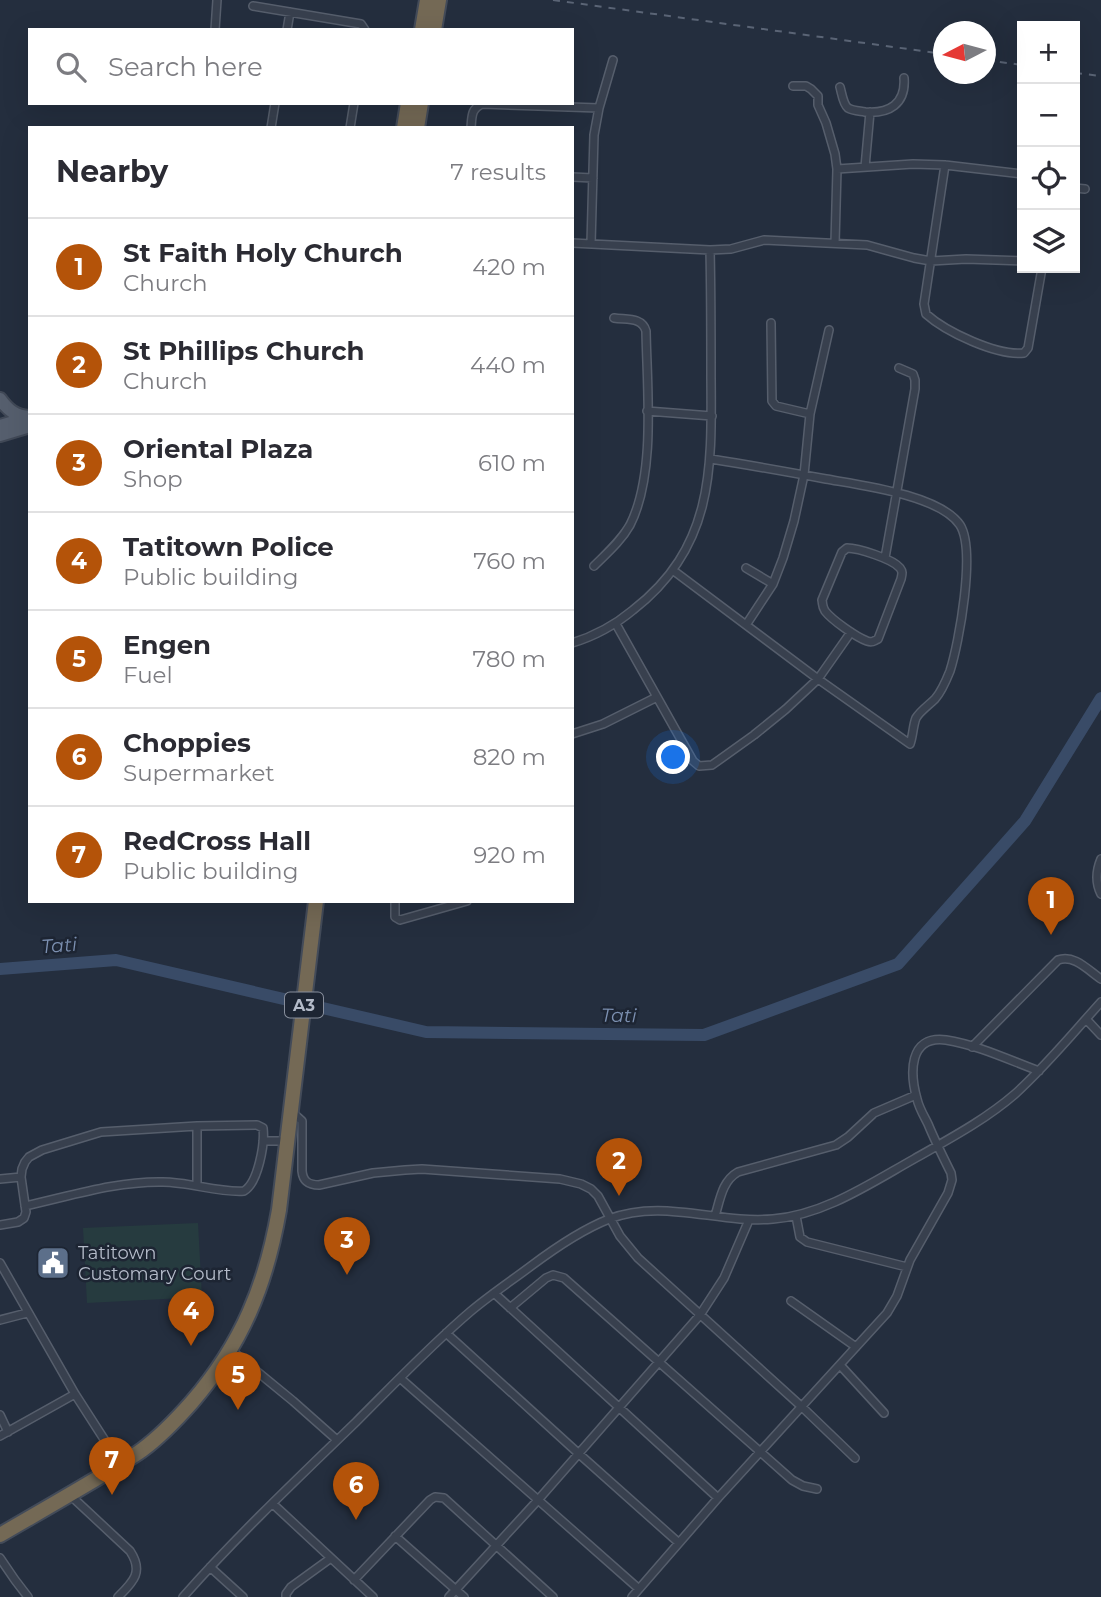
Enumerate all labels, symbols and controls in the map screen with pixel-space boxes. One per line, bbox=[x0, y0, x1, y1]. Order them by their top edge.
north arrow bbox=[933, 21, 996, 84]
map controls bbox=[1017, 21, 1080, 273]
button: + bbox=[1017, 21, 1080, 84]
search box bbox=[28, 28, 574, 105]
icon: search bbox=[52, 48, 90, 86]
text: Search here bbox=[108, 51, 263, 83]
button: − bbox=[1017, 84, 1080, 147]
button: locate bbox=[1017, 147, 1080, 210]
text: Nearby bbox=[56, 153, 168, 190]
text: 7 results bbox=[450, 158, 546, 186]
button: layers bbox=[1017, 210, 1080, 273]
text: St Faith Holy Church bbox=[123, 237, 403, 269]
text: 1 bbox=[74, 253, 84, 281]
text: 420 m bbox=[472, 253, 546, 281]
text: Church bbox=[123, 269, 208, 297]
text: St Phillips Church bbox=[123, 335, 365, 367]
text: 2 bbox=[72, 351, 86, 379]
text: 440 m bbox=[470, 351, 546, 379]
text: Church bbox=[123, 367, 208, 395]
text: Oriental Plaza bbox=[123, 433, 313, 465]
text: 3 bbox=[72, 449, 86, 477]
text: 610 m bbox=[478, 449, 546, 477]
text: Shop bbox=[123, 465, 183, 493]
text: Tatitown Police bbox=[123, 531, 334, 563]
text: 4 bbox=[71, 547, 87, 575]
text: 760 m bbox=[473, 547, 546, 575]
text: Public building bbox=[123, 563, 298, 591]
text: Engen bbox=[123, 629, 211, 661]
text: 5 bbox=[72, 645, 86, 673]
text: 780 m bbox=[473, 645, 546, 673]
text: Fuel bbox=[123, 661, 173, 689]
text: Choppies bbox=[123, 727, 251, 759]
your location bbox=[656, 740, 690, 774]
text: 6 bbox=[72, 743, 86, 771]
text: 820 m bbox=[473, 743, 546, 771]
text: Supermarket bbox=[123, 759, 275, 787]
text: RedCross Hall bbox=[123, 825, 311, 857]
text: 7 bbox=[72, 841, 86, 869]
text: 920 m bbox=[473, 841, 546, 869]
text: Public building bbox=[123, 857, 298, 885]
pin: 1 bbox=[1028, 877, 1074, 935]
water label: Tati bbox=[40, 933, 78, 958]
road number: A3 bbox=[285, 993, 323, 1018]
water label: Tati bbox=[601, 1004, 638, 1027]
pin: 2 bbox=[596, 1138, 642, 1196]
pin: 3 bbox=[324, 1217, 370, 1275]
place label: Tatitown Customary Court bbox=[78, 1242, 231, 1285]
public building icon: Tatitown Customary Court bbox=[34, 1244, 72, 1282]
pin: 4 bbox=[168, 1288, 214, 1346]
pin: 5 bbox=[215, 1352, 261, 1410]
pin: 7 bbox=[89, 1437, 135, 1495]
pin: 6 bbox=[333, 1462, 379, 1520]

